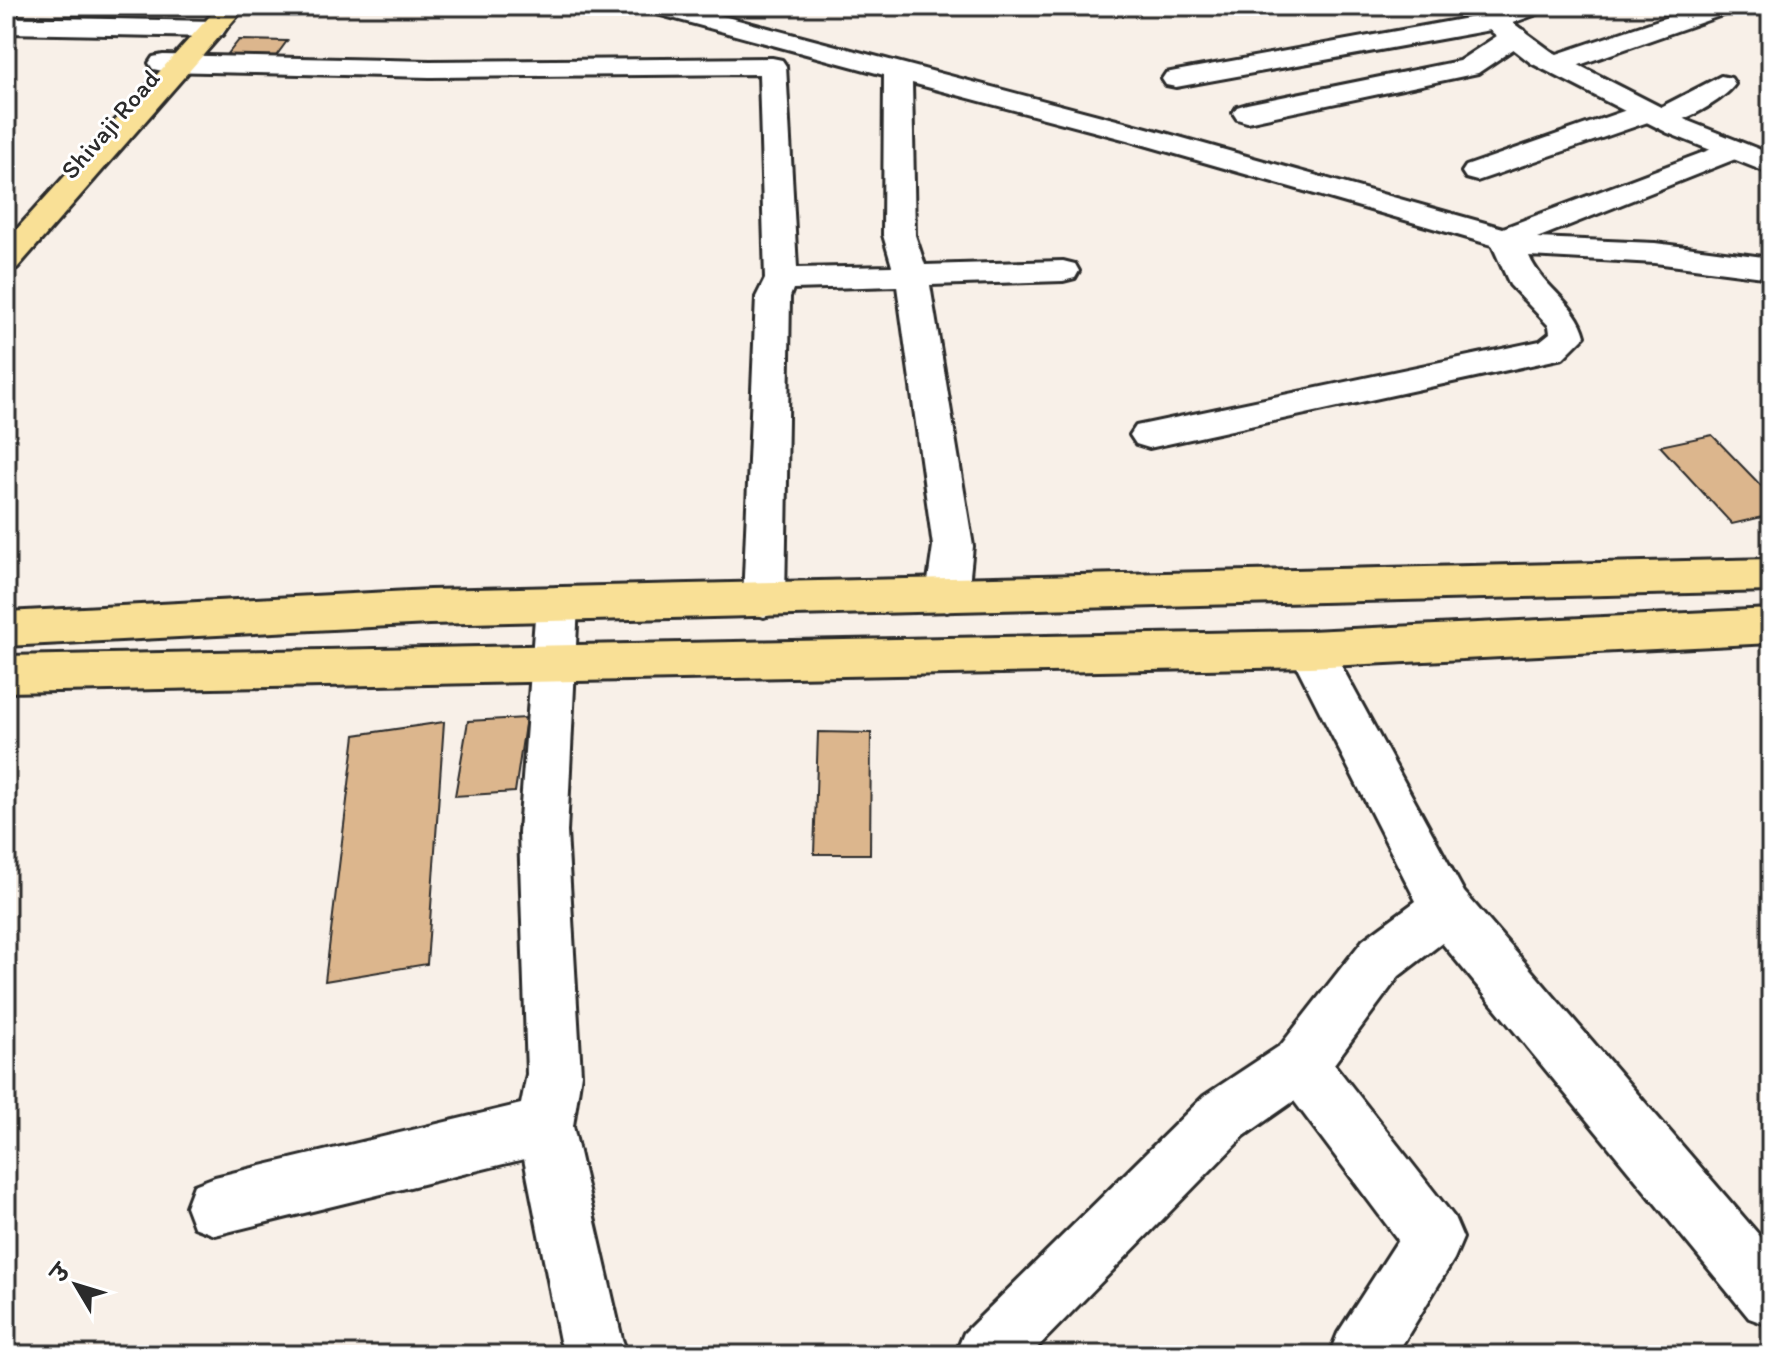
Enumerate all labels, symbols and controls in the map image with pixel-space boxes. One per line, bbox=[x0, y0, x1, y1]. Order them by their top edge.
street label: Shivaji Road bbox=[54, 62, 167, 185]
north arrow bbox=[36, 1245, 116, 1325]
text: उ bbox=[44, 1257, 77, 1289]

